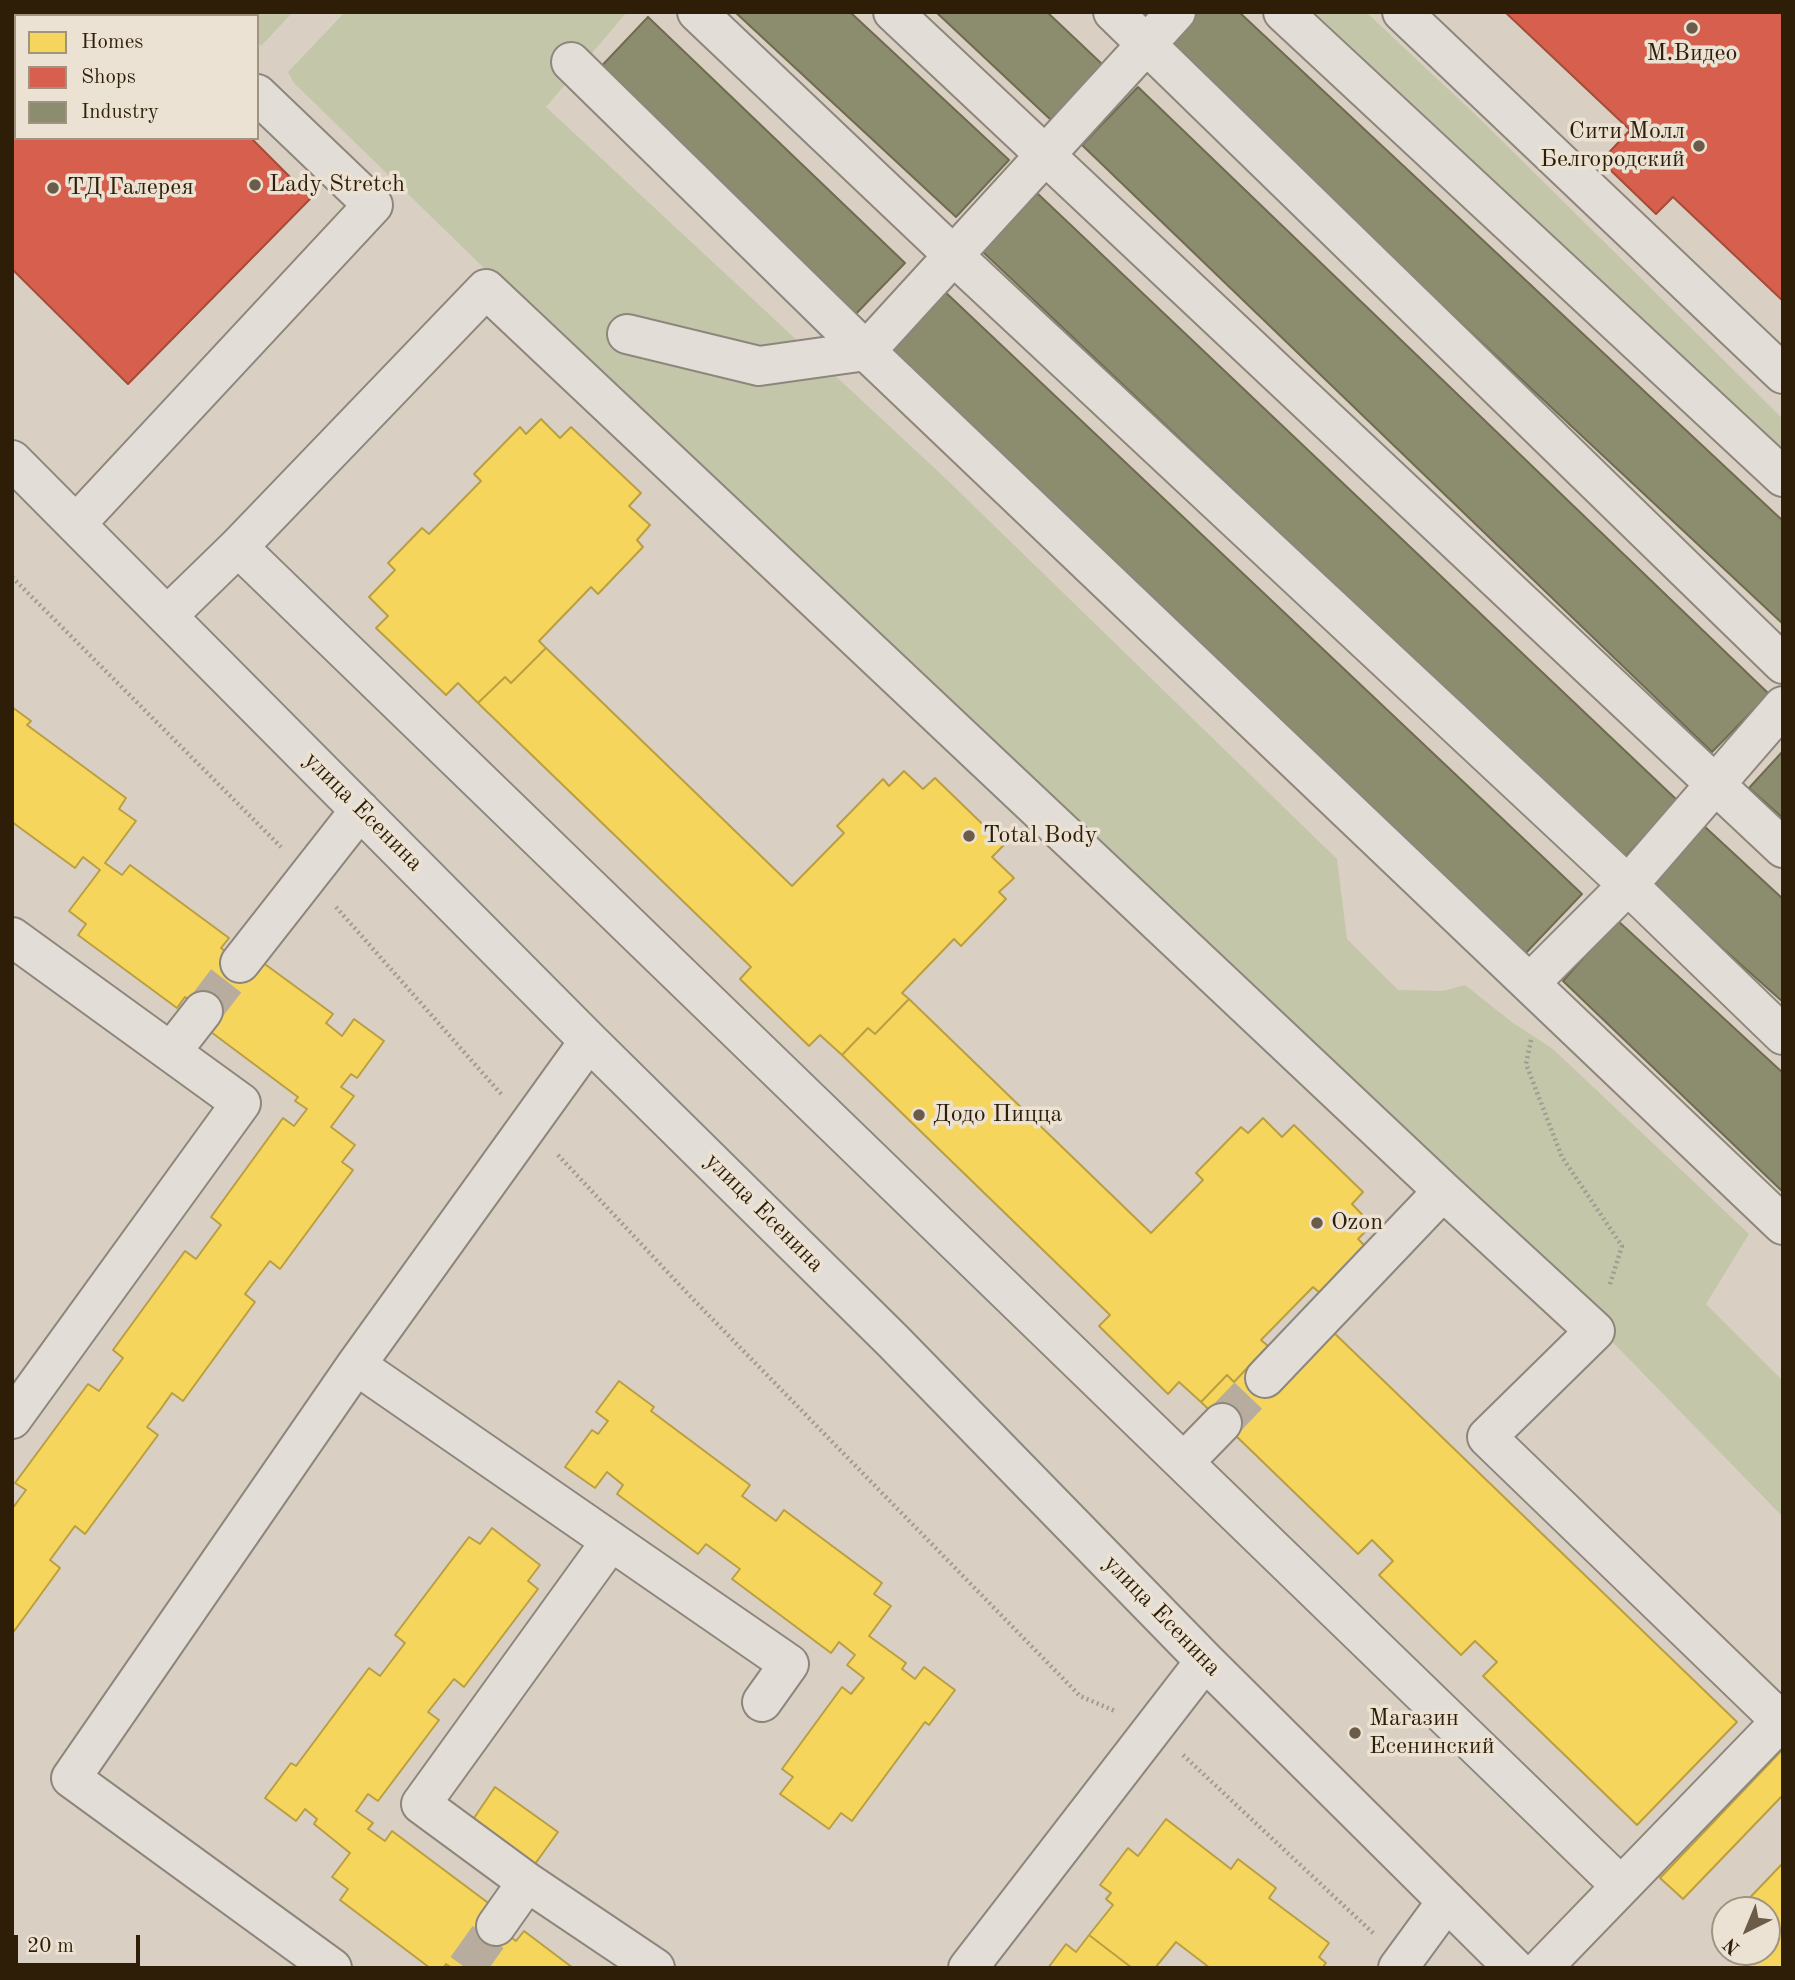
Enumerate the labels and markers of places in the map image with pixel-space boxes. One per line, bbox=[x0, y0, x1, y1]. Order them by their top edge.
marker: М.Видео bbox=[1684, 20, 1700, 36]
place label: М.Видео bbox=[1646, 40, 1738, 68]
place label: Сити Молл Белгородский bbox=[1540, 118, 1685, 174]
marker: Сити Молл Белгородский bbox=[1691, 138, 1707, 154]
place label: Lady Stretch bbox=[269, 171, 405, 199]
place label: ТД Галерея bbox=[67, 174, 194, 202]
marker: Lady Stretch bbox=[247, 177, 263, 193]
marker: ТД Галерея bbox=[45, 180, 61, 196]
place label: Total Body bbox=[983, 822, 1098, 850]
marker: Total Body bbox=[961, 828, 977, 844]
place label: Додо Пицца bbox=[933, 1101, 1062, 1129]
marker: Додо Пицца bbox=[911, 1107, 927, 1123]
place label: Ozon bbox=[1331, 1209, 1383, 1237]
marker: Ozon bbox=[1309, 1215, 1325, 1231]
place label: Магазин Есенинский bbox=[1369, 1705, 1495, 1761]
marker: Магазин Есенинский bbox=[1347, 1725, 1363, 1741]

